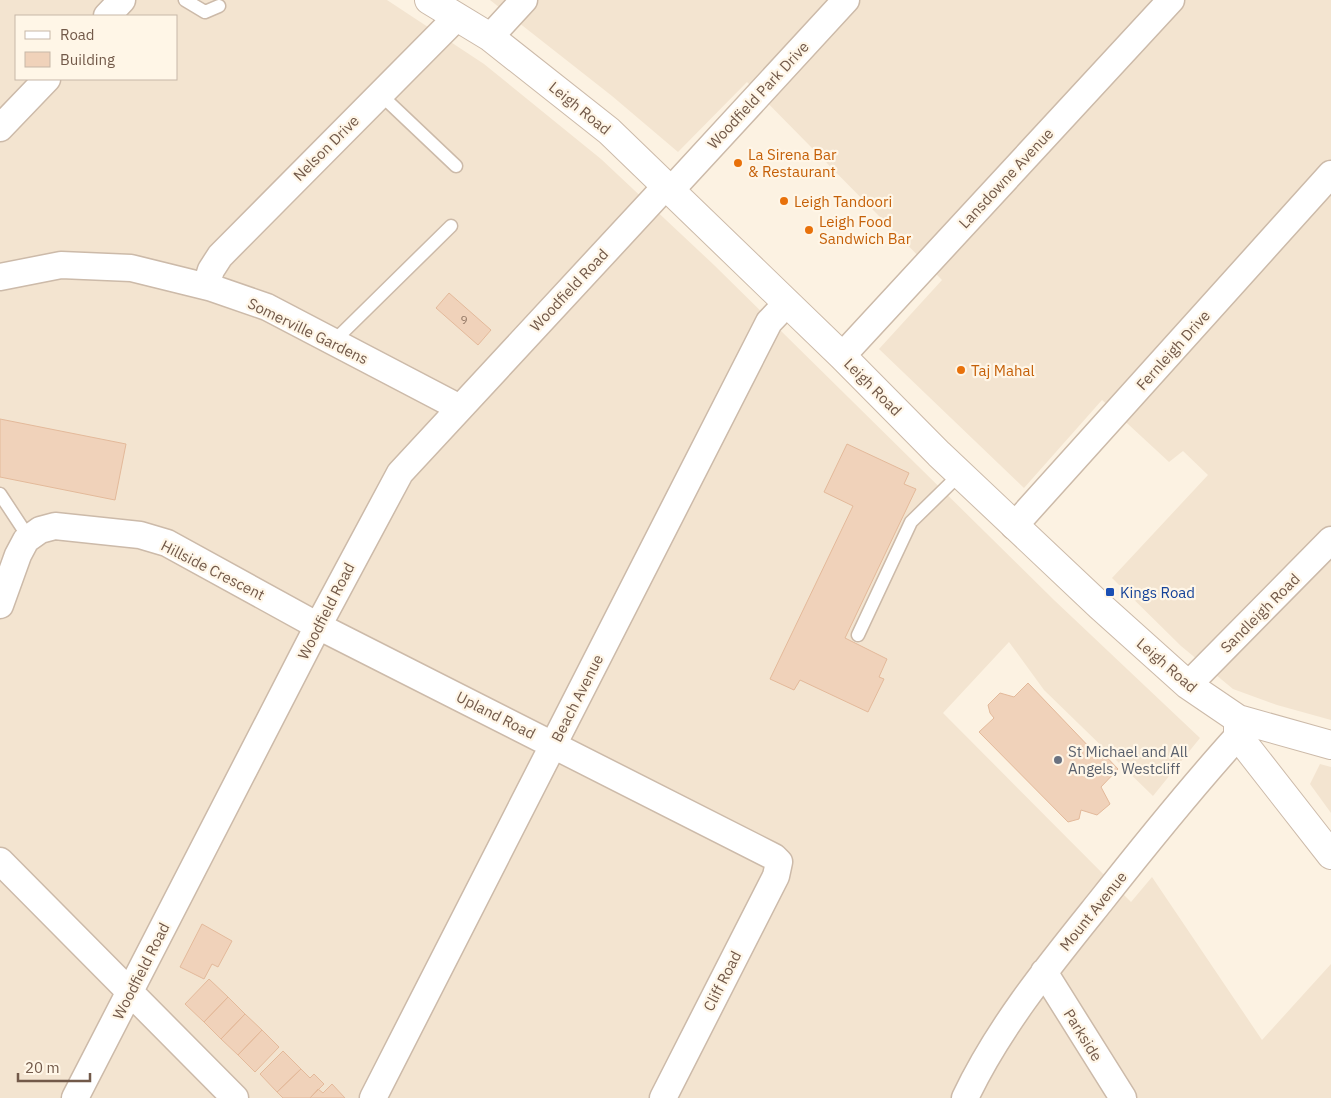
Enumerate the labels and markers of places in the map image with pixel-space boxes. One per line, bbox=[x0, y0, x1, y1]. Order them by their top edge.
place label: La Sirena Bar & Restaurant bbox=[748, 145, 837, 181]
marker: La Sirena Bar & Restaurant bbox=[732, 157, 744, 169]
place label: Leigh Tandoori bbox=[794, 192, 892, 211]
marker: Leigh Tandoori bbox=[778, 195, 790, 207]
place label: Leigh Food Sandwich Bar bbox=[819, 212, 912, 248]
marker: Leigh Food Sandwich Bar bbox=[803, 224, 815, 236]
place label: Taj Mahal bbox=[971, 361, 1035, 380]
marker: Taj Mahal bbox=[955, 364, 967, 376]
place label: Kings Road bbox=[1120, 583, 1195, 602]
marker: Kings Road bbox=[1104, 586, 1116, 598]
place label: St Michael and All Angels, Westcliff bbox=[1068, 742, 1188, 778]
marker: St Michael and All Angels, Westcliff bbox=[1052, 754, 1064, 766]

